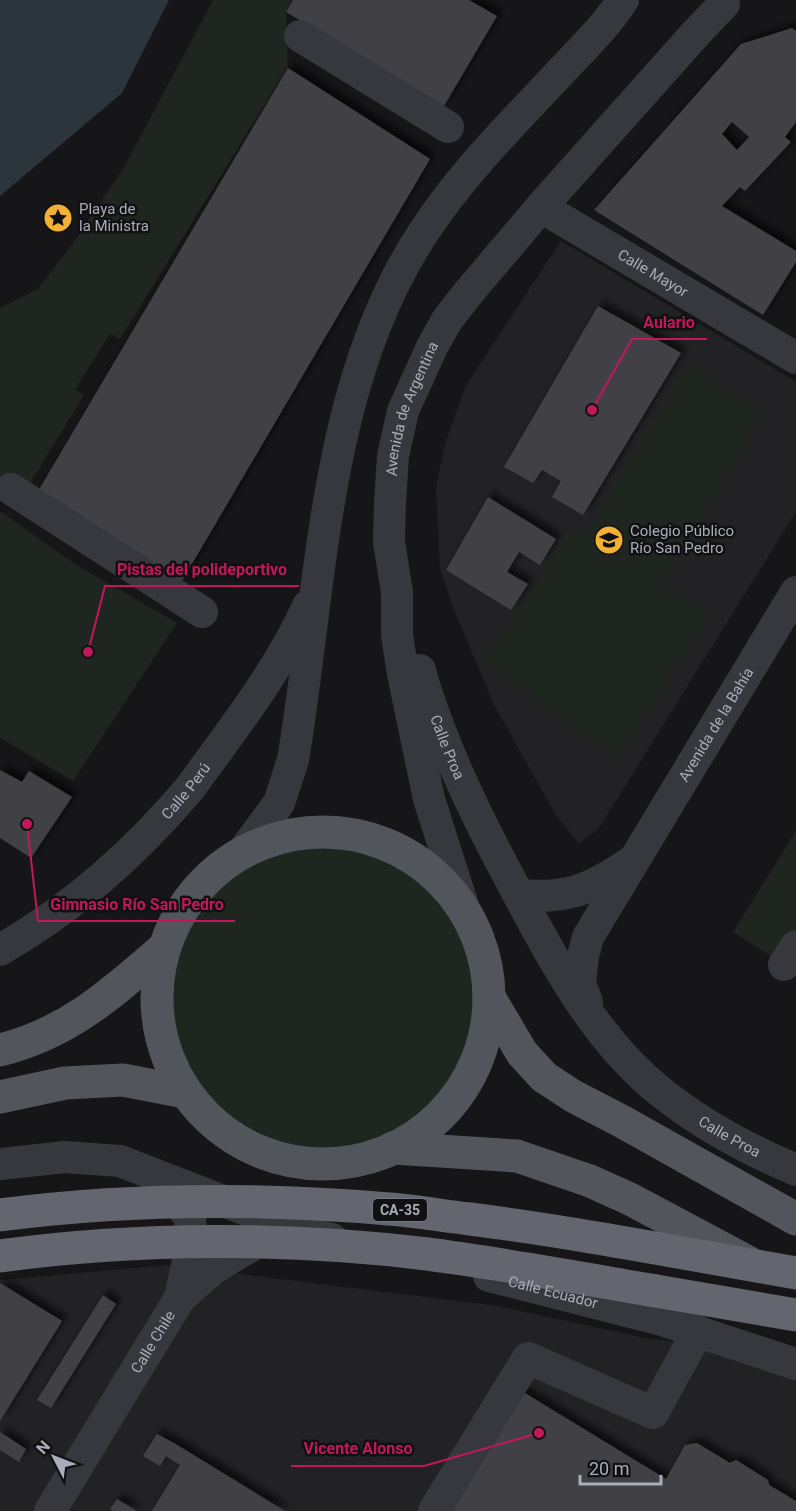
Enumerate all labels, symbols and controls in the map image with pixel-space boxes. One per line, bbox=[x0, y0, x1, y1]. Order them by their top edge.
place label: Playa de la Ministra bbox=[79, 200, 149, 235]
place icon: Playa de la Ministra bbox=[42, 202, 74, 234]
street label: Calle Mayor bbox=[614, 245, 691, 301]
callout: Aulario bbox=[632, 305, 707, 339]
text: Aulario bbox=[643, 313, 695, 332]
street label: Avenida de Argentina bbox=[383, 338, 442, 477]
place label: Colegio Público Río San Pedro bbox=[630, 522, 734, 557]
school or university icon: Colegio Público Río San Pedro bbox=[593, 524, 625, 556]
callout: Pistas del polideportivo bbox=[105, 552, 299, 586]
text: Pistas del polideportivo bbox=[117, 560, 287, 579]
street label: Avenida de la Bahía bbox=[675, 664, 757, 785]
street label: Calle Proa bbox=[426, 713, 468, 782]
street label: Calle Perú bbox=[158, 759, 214, 823]
callout: Gimnasio Río San Pedro bbox=[38, 887, 235, 921]
text: Gimnasio Río San Pedro bbox=[50, 895, 224, 914]
street label: Calle Proa bbox=[695, 1112, 763, 1161]
road number: CA-35 bbox=[373, 1199, 427, 1221]
street label: Calle Ecuador bbox=[506, 1272, 600, 1312]
street label: Calle Chile bbox=[127, 1307, 179, 1377]
north arrow bbox=[24, 1427, 84, 1487]
callout: Vicente Alonso bbox=[291, 1432, 424, 1466]
text: N bbox=[32, 1437, 54, 1458]
text: Vicente Alonso bbox=[304, 1439, 412, 1458]
scale bar bbox=[580, 1448, 661, 1486]
text: 20 m bbox=[589, 1458, 629, 1479]

